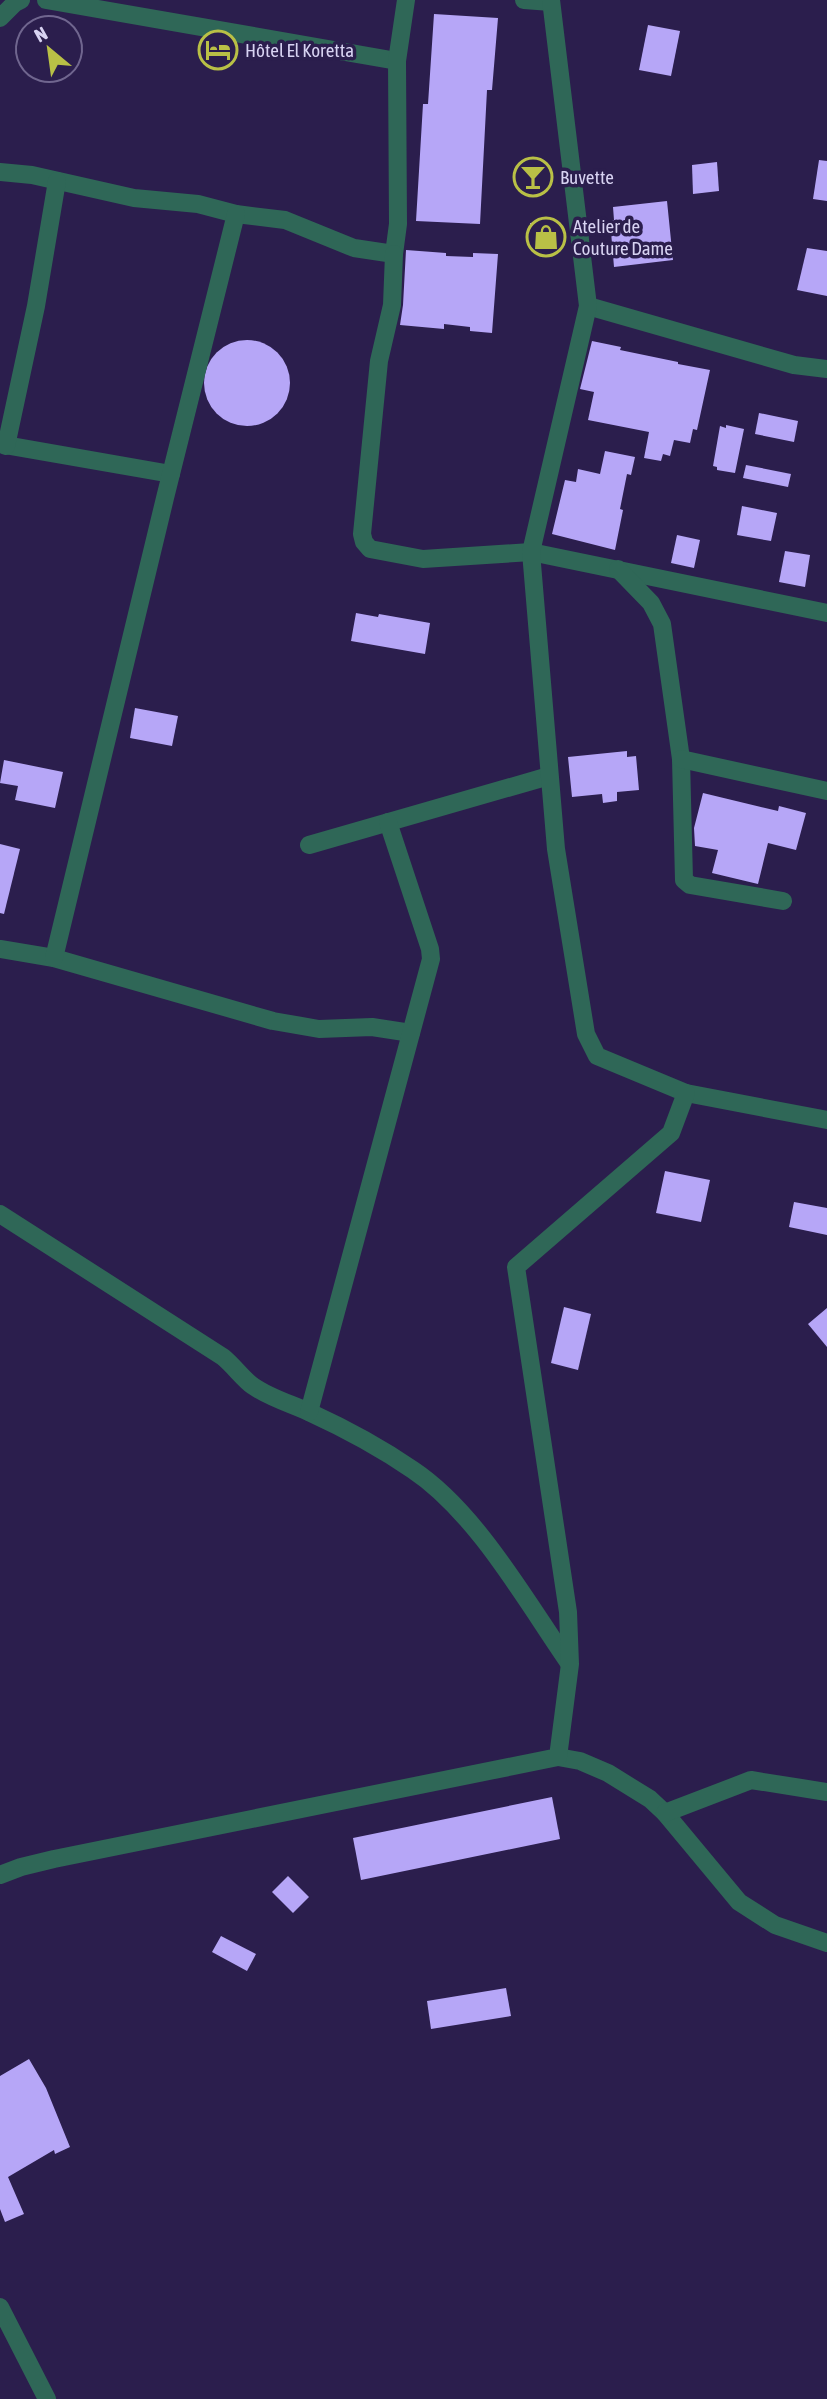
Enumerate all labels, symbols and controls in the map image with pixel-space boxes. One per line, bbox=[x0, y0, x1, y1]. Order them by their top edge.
north arrow bbox=[14, 14, 84, 84]
text: N bbox=[31, 22, 51, 46]
hotel icon: Hôtel El Koretta bbox=[197, 29, 239, 71]
place label: Hôtel El Koretta bbox=[245, 39, 354, 61]
bar icon: Buvette bbox=[512, 156, 554, 198]
place label: Buvette bbox=[560, 166, 614, 188]
place label: Atelier de Couture Dame bbox=[573, 215, 673, 259]
shop icon: Atelier de Couture Dame bbox=[525, 216, 567, 258]

